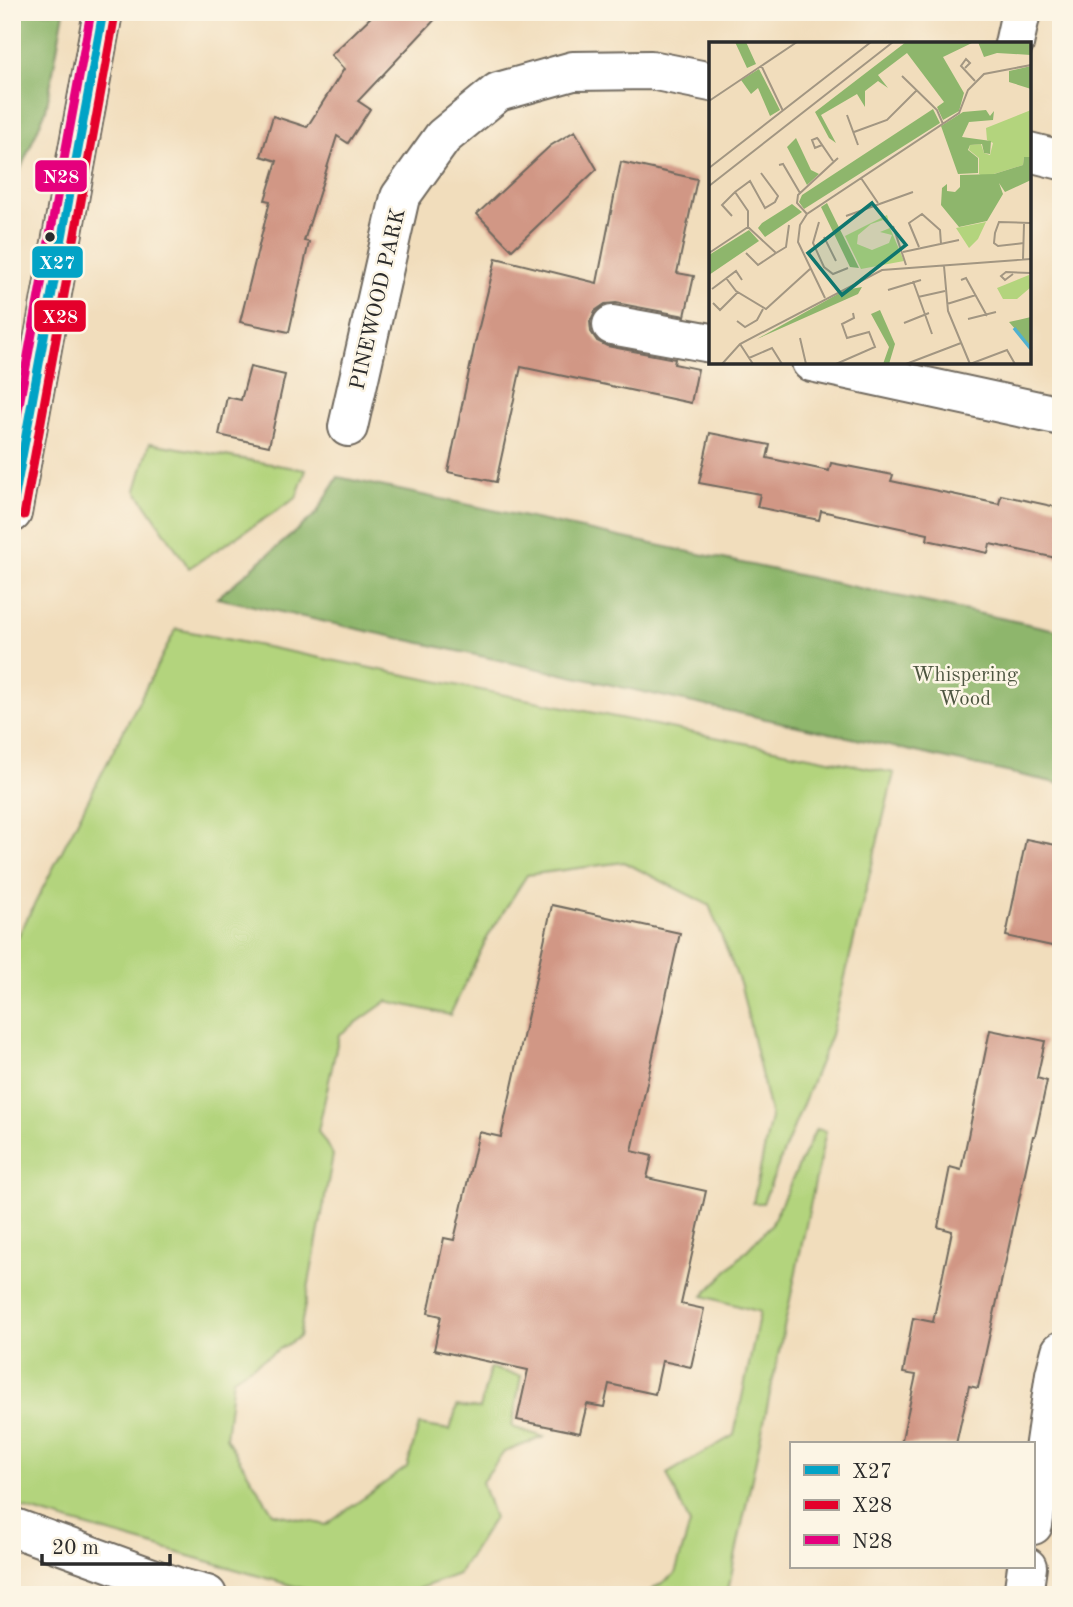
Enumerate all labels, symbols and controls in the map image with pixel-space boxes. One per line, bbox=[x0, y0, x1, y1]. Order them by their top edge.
inset map bbox=[709, 42, 1031, 364]
line badge: N28 bbox=[34, 159, 88, 193]
text: N28 bbox=[43, 169, 79, 188]
street label: PINEWOOD PARK bbox=[347, 207, 410, 392]
unlabelled marker bbox=[43, 230, 57, 244]
line badge: X27 bbox=[31, 245, 84, 279]
text: X27 bbox=[39, 255, 75, 274]
line badge: X28 bbox=[33, 299, 87, 333]
text: X28 bbox=[42, 309, 78, 328]
park label: Whispering Wood bbox=[912, 665, 1019, 710]
legend bbox=[790, 1442, 1034, 1568]
text: X27 bbox=[852, 1462, 892, 1483]
text: X28 bbox=[852, 1496, 892, 1517]
scale bar bbox=[42, 1523, 170, 1567]
text: N28 bbox=[852, 1532, 893, 1553]
text: 20 m bbox=[52, 1538, 99, 1559]

